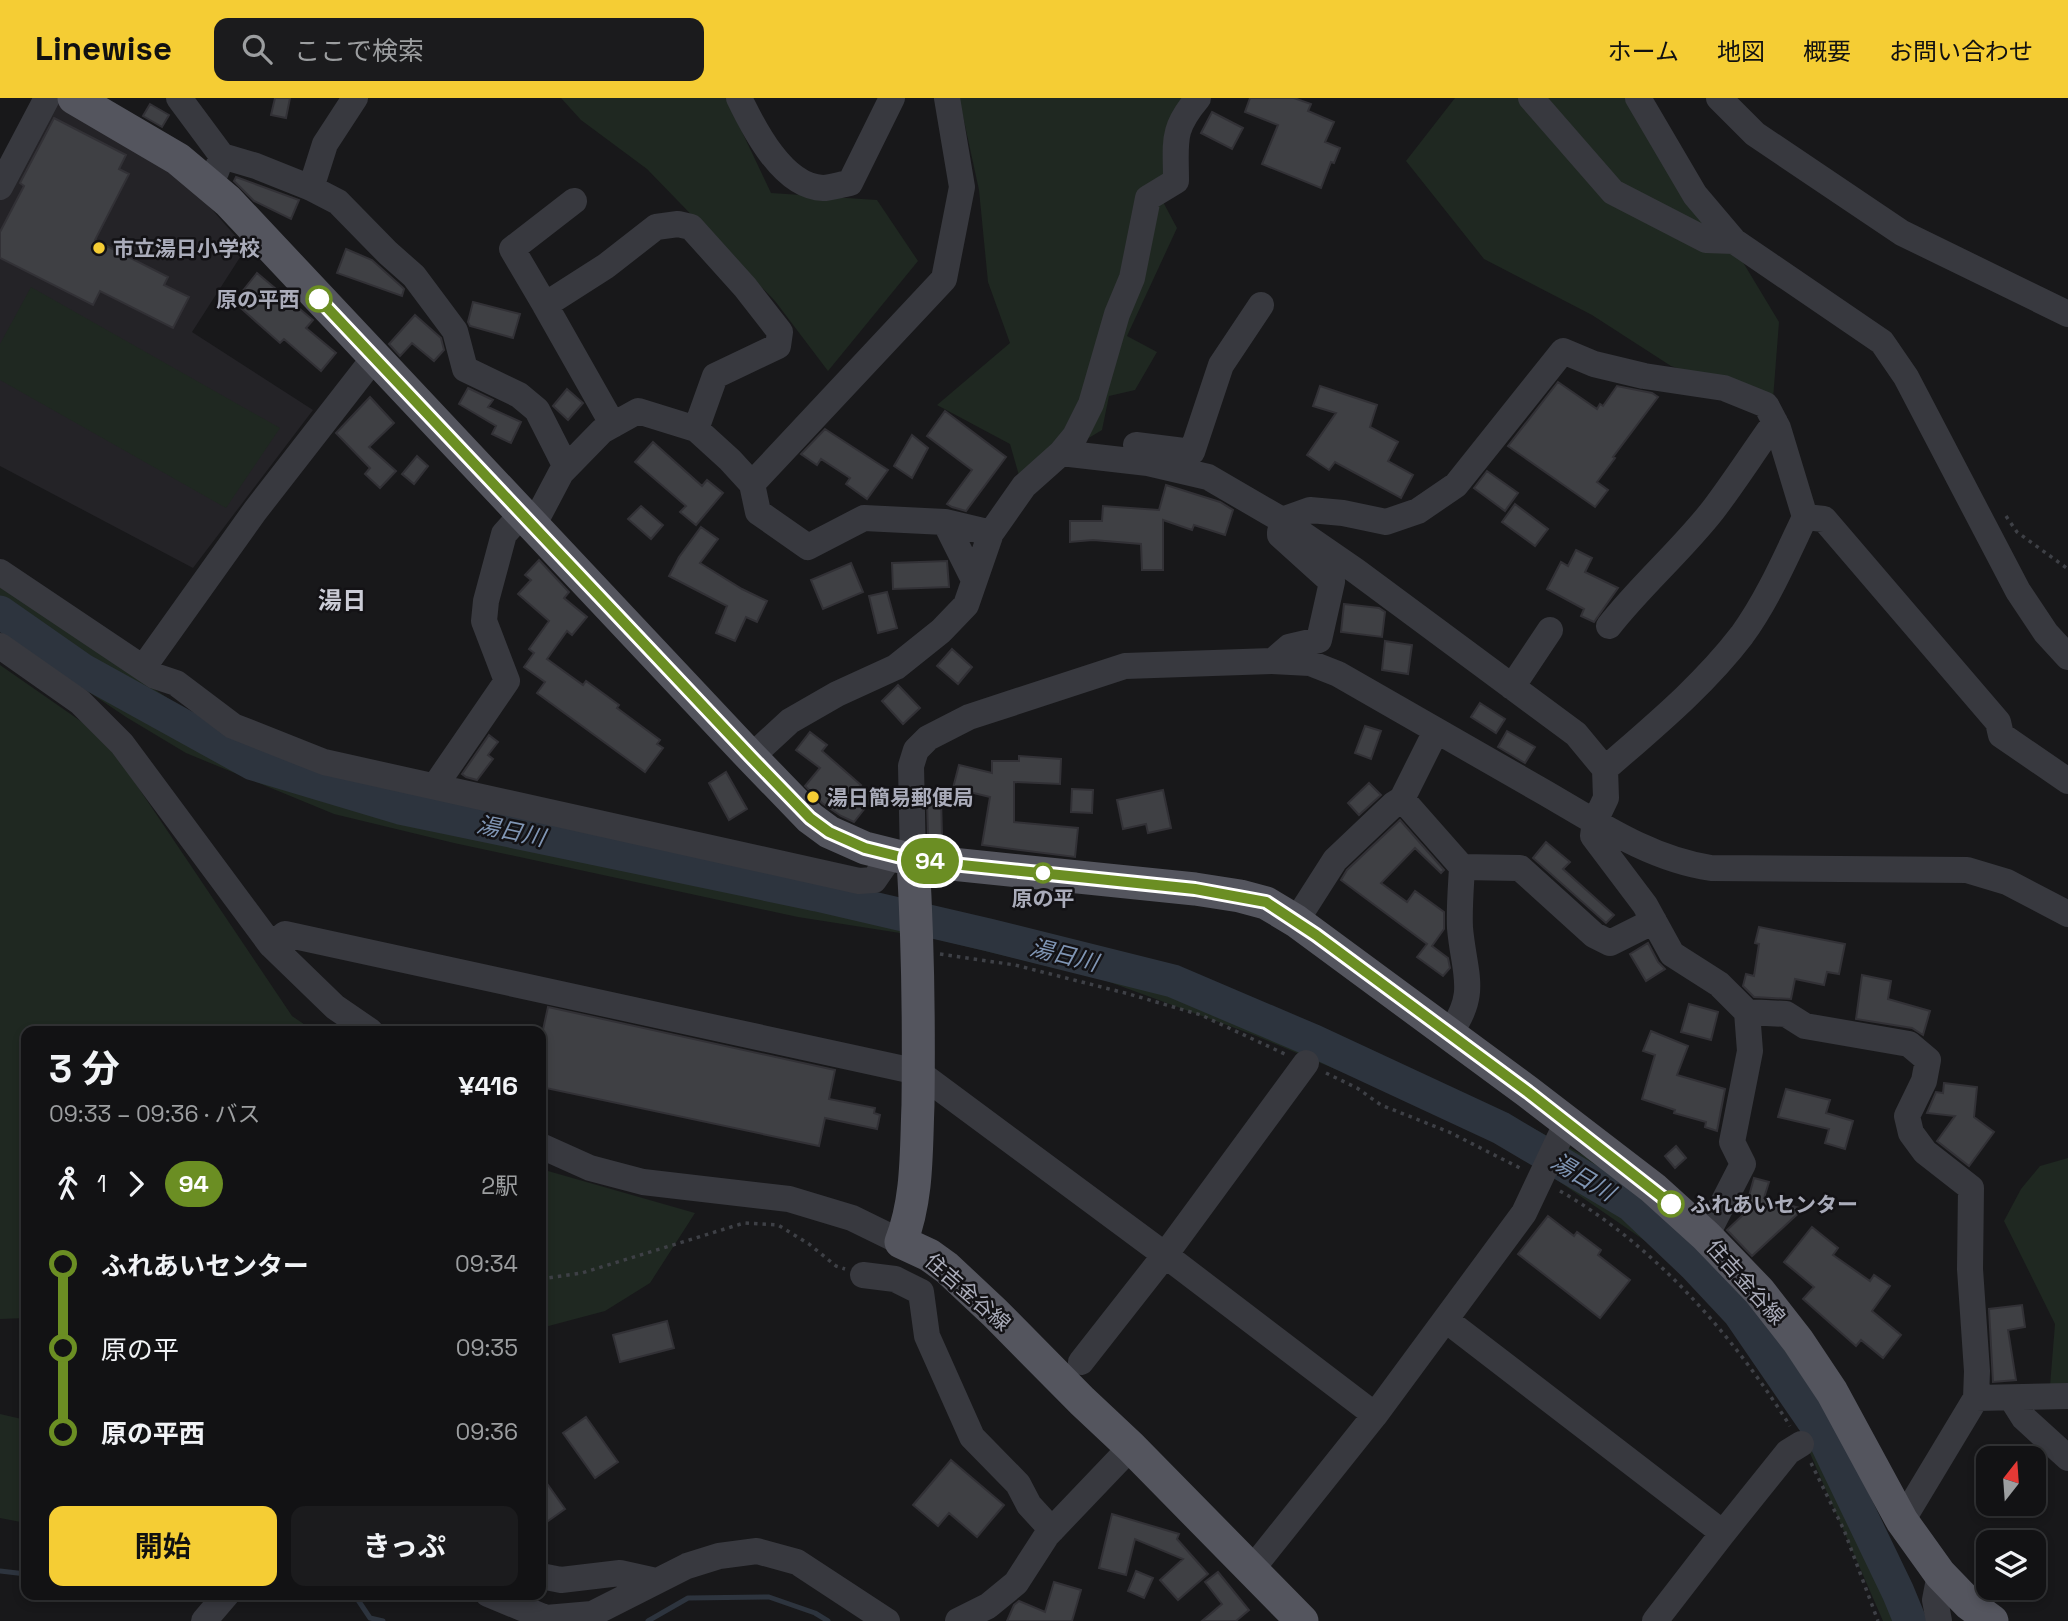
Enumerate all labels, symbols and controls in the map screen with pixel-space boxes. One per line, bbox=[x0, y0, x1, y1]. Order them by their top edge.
search box bbox=[214, 18, 704, 81]
text: Linewise bbox=[35, 28, 172, 70]
icon: search bbox=[238, 30, 276, 68]
text: ここで検索 bbox=[294, 34, 424, 68]
text: ホーム bbox=[1608, 36, 1679, 67]
text: 地図 bbox=[1717, 36, 1765, 67]
text: 概要 bbox=[1803, 36, 1851, 67]
text: お問い合わせ bbox=[1889, 36, 2033, 67]
place label: 市立湯日小学校 bbox=[113, 235, 260, 262]
marker: 市立湯日小学校 bbox=[91, 240, 107, 256]
place label: 原の平西 bbox=[216, 286, 300, 313]
marker: 原の平西 bbox=[306, 286, 332, 312]
district label: 湯日 bbox=[318, 585, 366, 616]
place label: 湯日簡易郵便局 bbox=[827, 784, 974, 811]
marker: 湯日簡易郵便局 bbox=[805, 789, 821, 805]
water label: 湯日川 bbox=[474, 809, 551, 853]
line badge: 94 bbox=[898, 838, 962, 884]
text: 94 bbox=[915, 845, 945, 876]
marker: 原の平 bbox=[1033, 863, 1053, 883]
place label: 原の平 bbox=[1012, 885, 1075, 912]
water label: 湯日川 bbox=[1027, 932, 1104, 979]
text: 3 分 bbox=[49, 1045, 120, 1093]
text: ¥416 bbox=[459, 1069, 518, 1103]
text: 09:33 – 09:36 · バス bbox=[49, 1099, 261, 1129]
water label: 湯日川 bbox=[1546, 1146, 1623, 1209]
icon: walk bbox=[49, 1165, 87, 1203]
icon: forward bbox=[117, 1165, 155, 1203]
text: 94 bbox=[179, 1168, 209, 1199]
text: 1 bbox=[97, 1169, 107, 1199]
text: 2駅 bbox=[481, 1171, 518, 1201]
marker: ふれあいセンター bbox=[1658, 1191, 1684, 1217]
place label: ふれあいセンター bbox=[1690, 1191, 1858, 1218]
street label: 住吉金谷線 bbox=[1701, 1234, 1791, 1330]
street label: 住吉金谷線 bbox=[920, 1247, 1016, 1337]
text: ふれあいセンター bbox=[101, 1249, 309, 1283]
text: 09:34 bbox=[455, 1249, 518, 1279]
text: 原の平 bbox=[101, 1333, 179, 1367]
text: 09:35 bbox=[456, 1333, 518, 1363]
text: 原の平西 bbox=[101, 1417, 205, 1451]
text: 09:36 bbox=[455, 1417, 518, 1447]
north arrow bbox=[1976, 1446, 2046, 1516]
map controls bbox=[1976, 1446, 2046, 1600]
button: 開始 bbox=[49, 1506, 277, 1586]
button: きっぷ bbox=[291, 1506, 518, 1586]
button: layers bbox=[1976, 1530, 2046, 1600]

